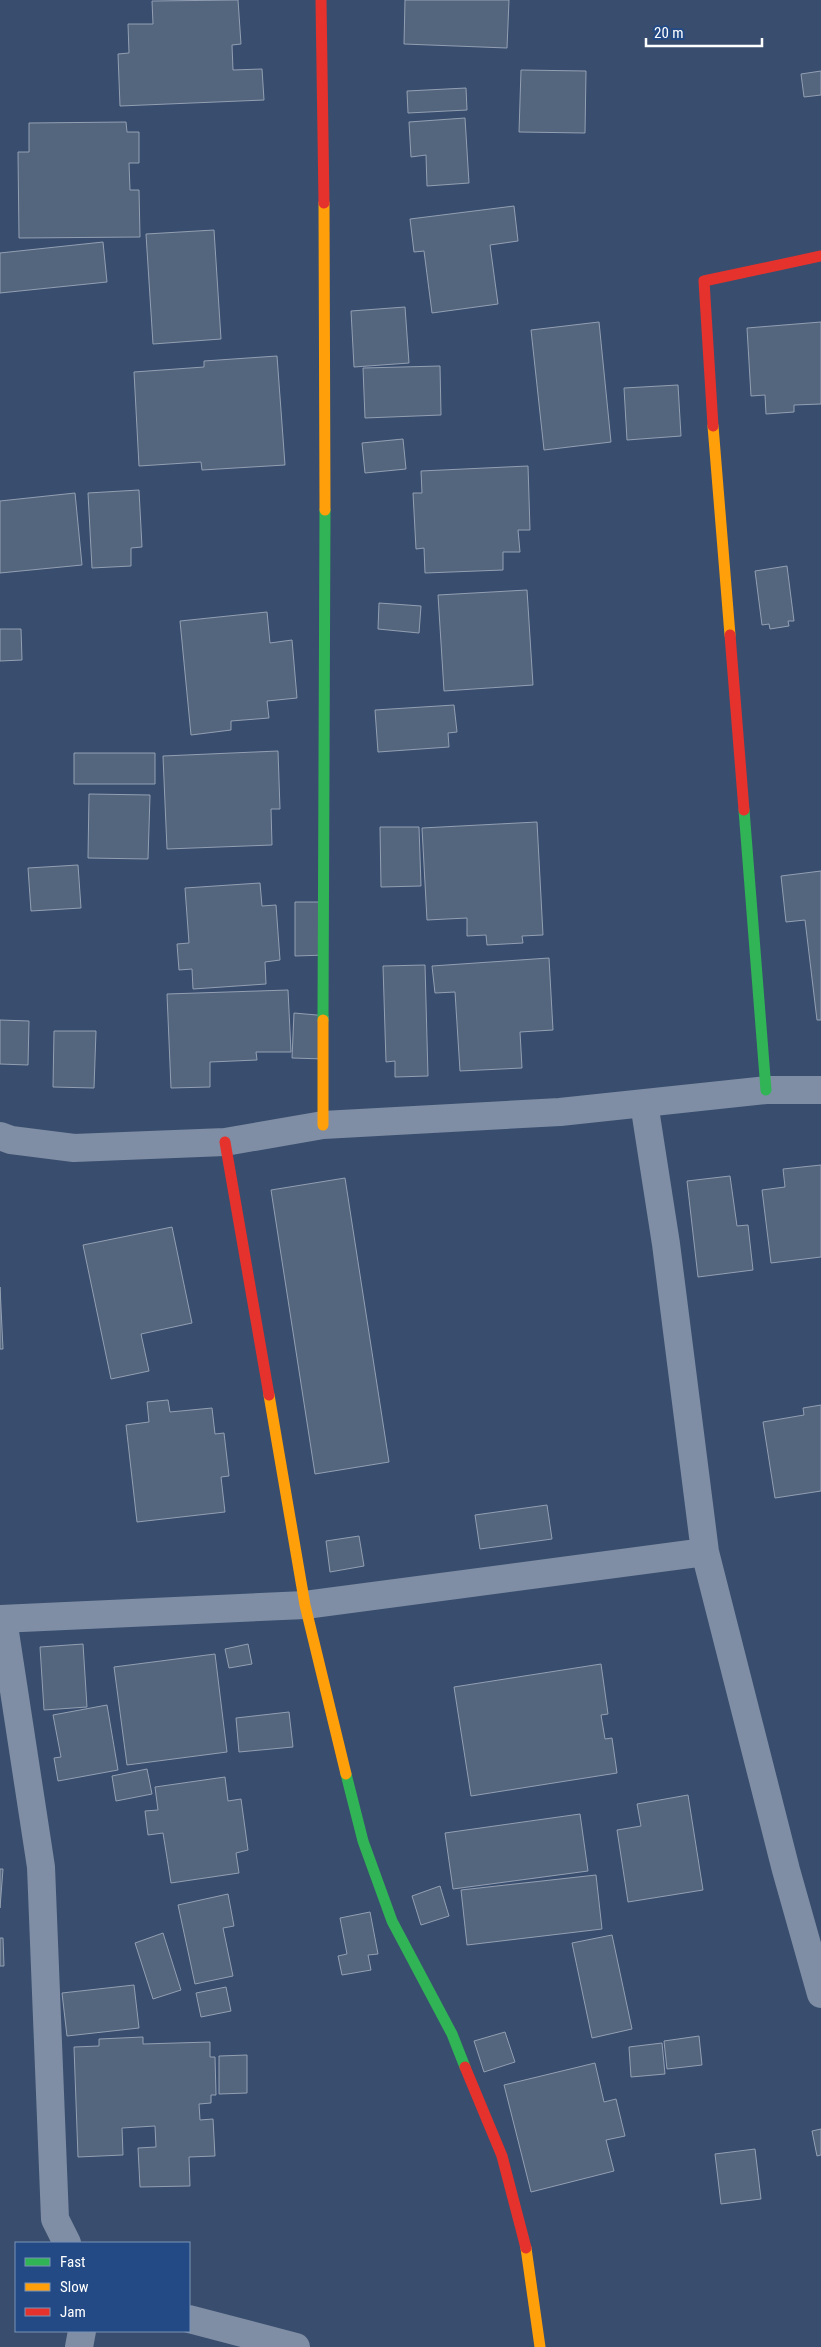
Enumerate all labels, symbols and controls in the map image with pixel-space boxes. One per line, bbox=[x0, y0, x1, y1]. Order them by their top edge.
scale bar bbox=[646, 15, 762, 47]
text: 20 m bbox=[654, 24, 684, 42]
legend bbox=[15, 2242, 190, 2332]
text: Fast bbox=[60, 2253, 85, 2271]
text: Slow bbox=[60, 2278, 89, 2296]
text: Jam bbox=[60, 2303, 86, 2321]

